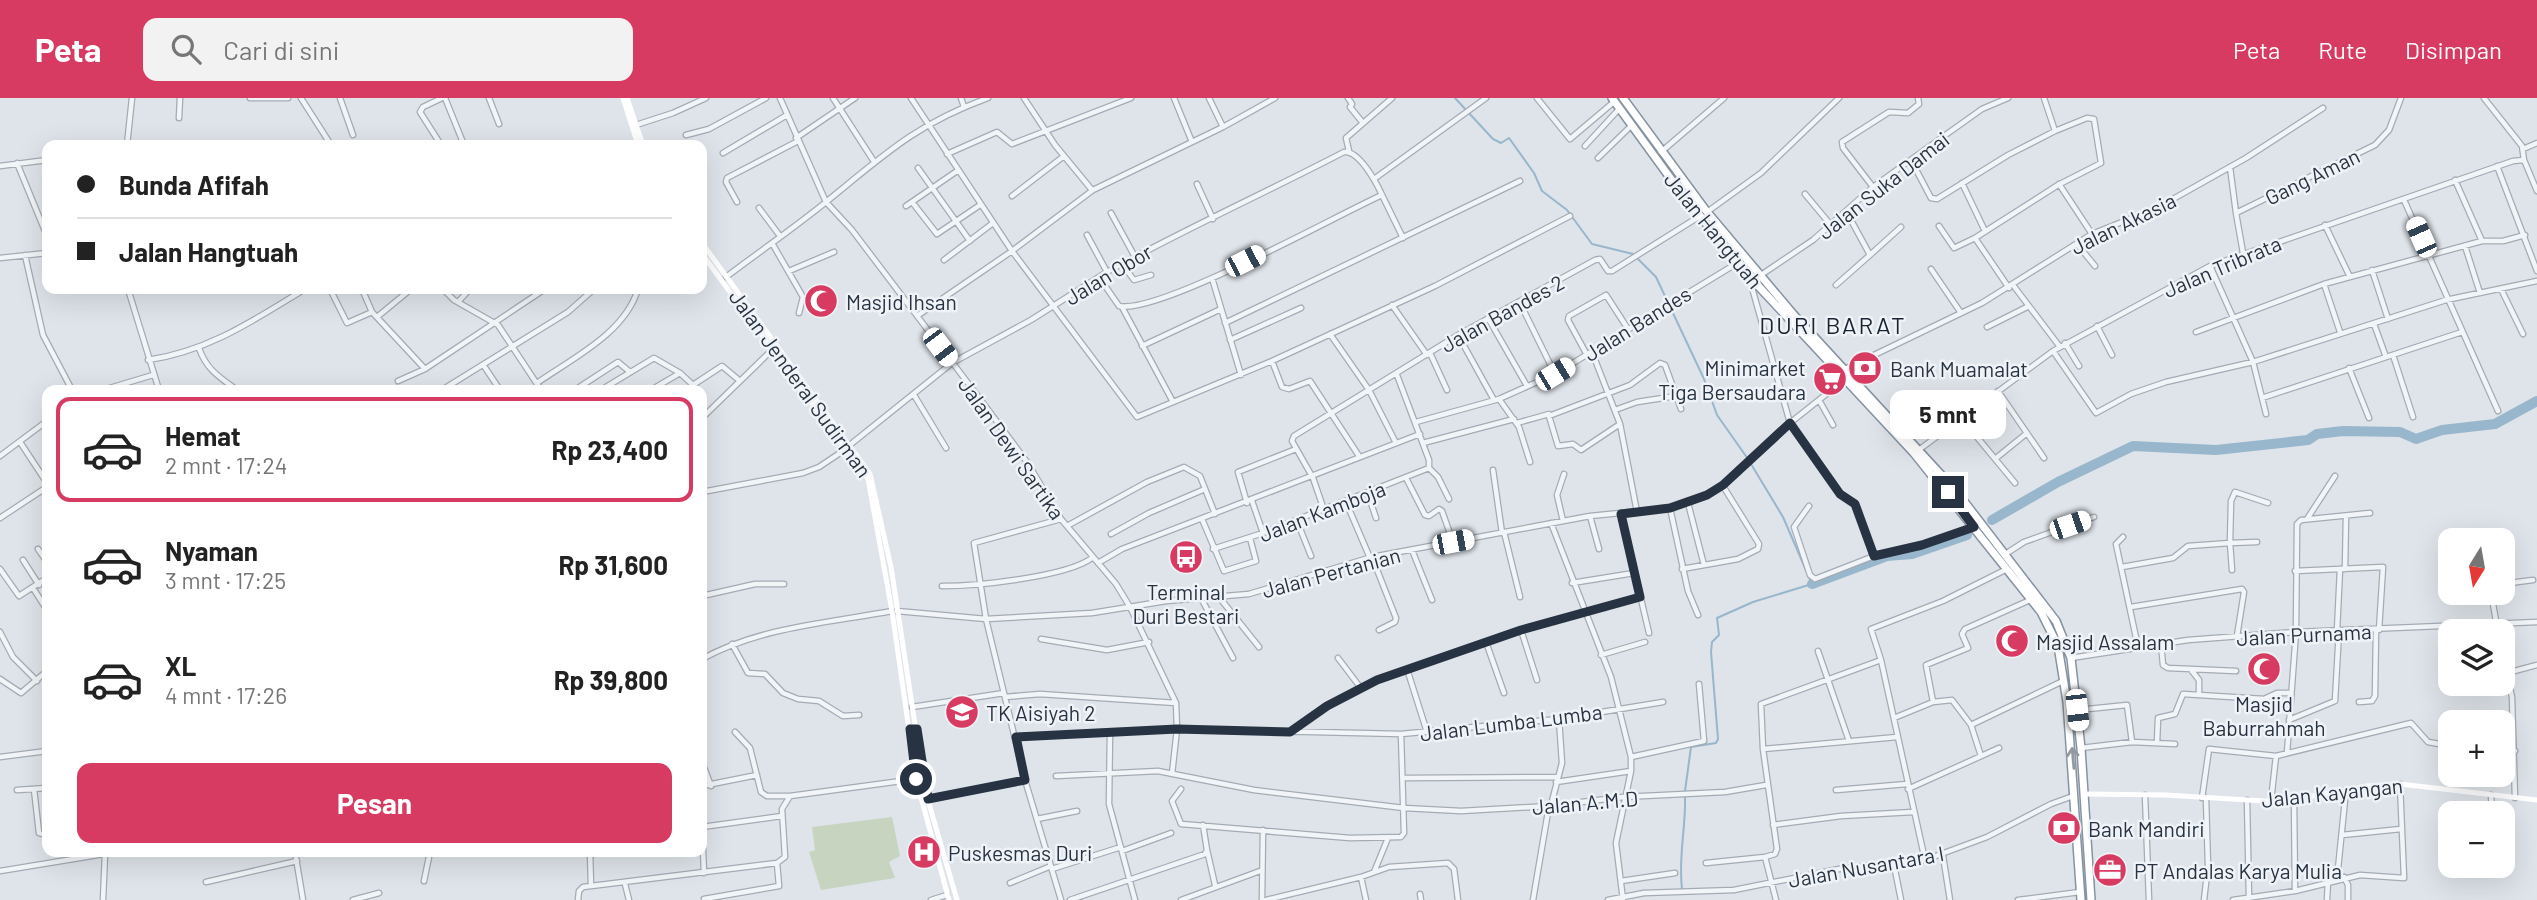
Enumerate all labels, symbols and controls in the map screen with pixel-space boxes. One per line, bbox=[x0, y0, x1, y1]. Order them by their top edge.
search box bbox=[143, 18, 633, 81]
text: Peta bbox=[35, 29, 101, 69]
icon: search bbox=[167, 30, 205, 68]
text: Cari di sini bbox=[223, 34, 339, 65]
text: Peta bbox=[2233, 35, 2280, 64]
text: Rute bbox=[2318, 35, 2367, 64]
text: Disimpan bbox=[2405, 35, 2502, 64]
street label: Jalan Suka Damai bbox=[1812, 126, 1954, 244]
street label: Gang Aman bbox=[2261, 142, 2363, 210]
street label: Jalan Hangtuah bbox=[1660, 167, 1768, 293]
text: Bunda Afifah bbox=[119, 169, 269, 200]
street label: Jalan Akasia bbox=[2066, 187, 2180, 259]
car bbox=[2403, 214, 2440, 260]
street label: Jalan Tribrata bbox=[2159, 230, 2285, 302]
text: Jalan Hangtuah bbox=[119, 236, 298, 267]
street label: Jalan Obor bbox=[1060, 238, 1156, 310]
car bbox=[1222, 242, 1269, 280]
street label: Jalan Bandes 2 bbox=[1436, 269, 1568, 357]
street label: Jalan Bandes bbox=[1579, 280, 1695, 366]
mosque icon: Masjid Ihsan bbox=[802, 282, 840, 320]
street label: Jalan Jenderal Sudirman bbox=[725, 284, 877, 482]
place label: Masjid Ihsan bbox=[846, 289, 957, 314]
district label: DURI BARAT bbox=[1759, 310, 1907, 339]
car bbox=[919, 324, 962, 370]
bank icon: Bank Muamalat bbox=[1846, 349, 1884, 387]
car bbox=[1532, 354, 1579, 394]
place label: Minimarket Tiga Bersaudara bbox=[1658, 355, 1806, 404]
place label: Bank Muamalat bbox=[1890, 356, 2028, 381]
supermarket icon: Minimarket Tiga Bersaudara bbox=[1811, 360, 1849, 398]
street label: Jalan Dewi Sartika bbox=[954, 372, 1070, 524]
callout: 5 mnt bbox=[1890, 390, 2006, 440]
text: 5 mnt bbox=[1919, 400, 1977, 428]
icon: car bbox=[81, 418, 144, 481]
text: Hemat bbox=[165, 420, 241, 451]
text: Rp 23,400 bbox=[552, 434, 668, 465]
text: 2 mnt · 17:24 bbox=[165, 451, 287, 479]
street label: Jalan Kamboja bbox=[1255, 475, 1389, 547]
route end bbox=[1932, 476, 1964, 508]
car bbox=[2047, 508, 2094, 542]
car bbox=[1431, 528, 1476, 556]
north arrow bbox=[2438, 528, 2515, 606]
map controls bbox=[2438, 528, 2515, 878]
icon: car bbox=[81, 533, 144, 596]
text: Nyaman bbox=[165, 535, 258, 566]
bus stop icon: Terminal Duri Bestari bbox=[1167, 538, 1205, 576]
street label: Jalan Pertanian bbox=[1259, 542, 1403, 602]
text: Rp 31,600 bbox=[558, 549, 668, 580]
text: 3 mnt · 17:25 bbox=[165, 566, 286, 594]
place label: Terminal Duri Bestari bbox=[1133, 579, 1239, 628]
street label: Jalan Purnama bbox=[2236, 618, 2372, 650]
button: layers bbox=[2438, 619, 2515, 696]
mosque icon: Masjid Assalam bbox=[1993, 622, 2031, 660]
place label: Masjid Assalam bbox=[2036, 629, 2174, 654]
icon: car bbox=[81, 648, 144, 711]
text: XL bbox=[165, 650, 196, 681]
mosque icon: Masjid Baburrahmah bbox=[2245, 650, 2283, 688]
text: Rp 39,800 bbox=[554, 664, 668, 695]
text: 4 mnt · 17:26 bbox=[165, 681, 287, 709]
car bbox=[2065, 688, 2090, 732]
place label: Masjid Baburrahmah bbox=[2202, 691, 2326, 740]
school or university icon: TK Aisiyah 2 bbox=[943, 693, 981, 731]
street label: Jalan Lumba Lumba bbox=[1418, 698, 1604, 746]
place label: TK Aisiyah 2 bbox=[986, 700, 1096, 725]
button: + bbox=[2438, 710, 2515, 787]
one-way arrow bbox=[2066, 748, 2079, 770]
button: Pesan bbox=[77, 763, 672, 843]
route start bbox=[900, 763, 932, 795]
street label: Jalan Kayangan bbox=[2260, 772, 2404, 812]
street label: Jalan A.M.D bbox=[1531, 785, 1639, 819]
button: − bbox=[2438, 801, 2515, 878]
bank icon: Bank Mandiri bbox=[2045, 809, 2083, 847]
place label: Bank Mandiri bbox=[2088, 816, 2205, 841]
hospital icon: Puskesmas Duri bbox=[905, 833, 943, 871]
place label: Puskesmas Duri bbox=[948, 840, 1092, 865]
street label: Jalan Nusantara I bbox=[1786, 840, 1946, 892]
office icon: PT Andalas Karya Mulia bbox=[2091, 851, 2129, 889]
place label: PT Andalas Karya Mulia bbox=[2134, 858, 2342, 883]

